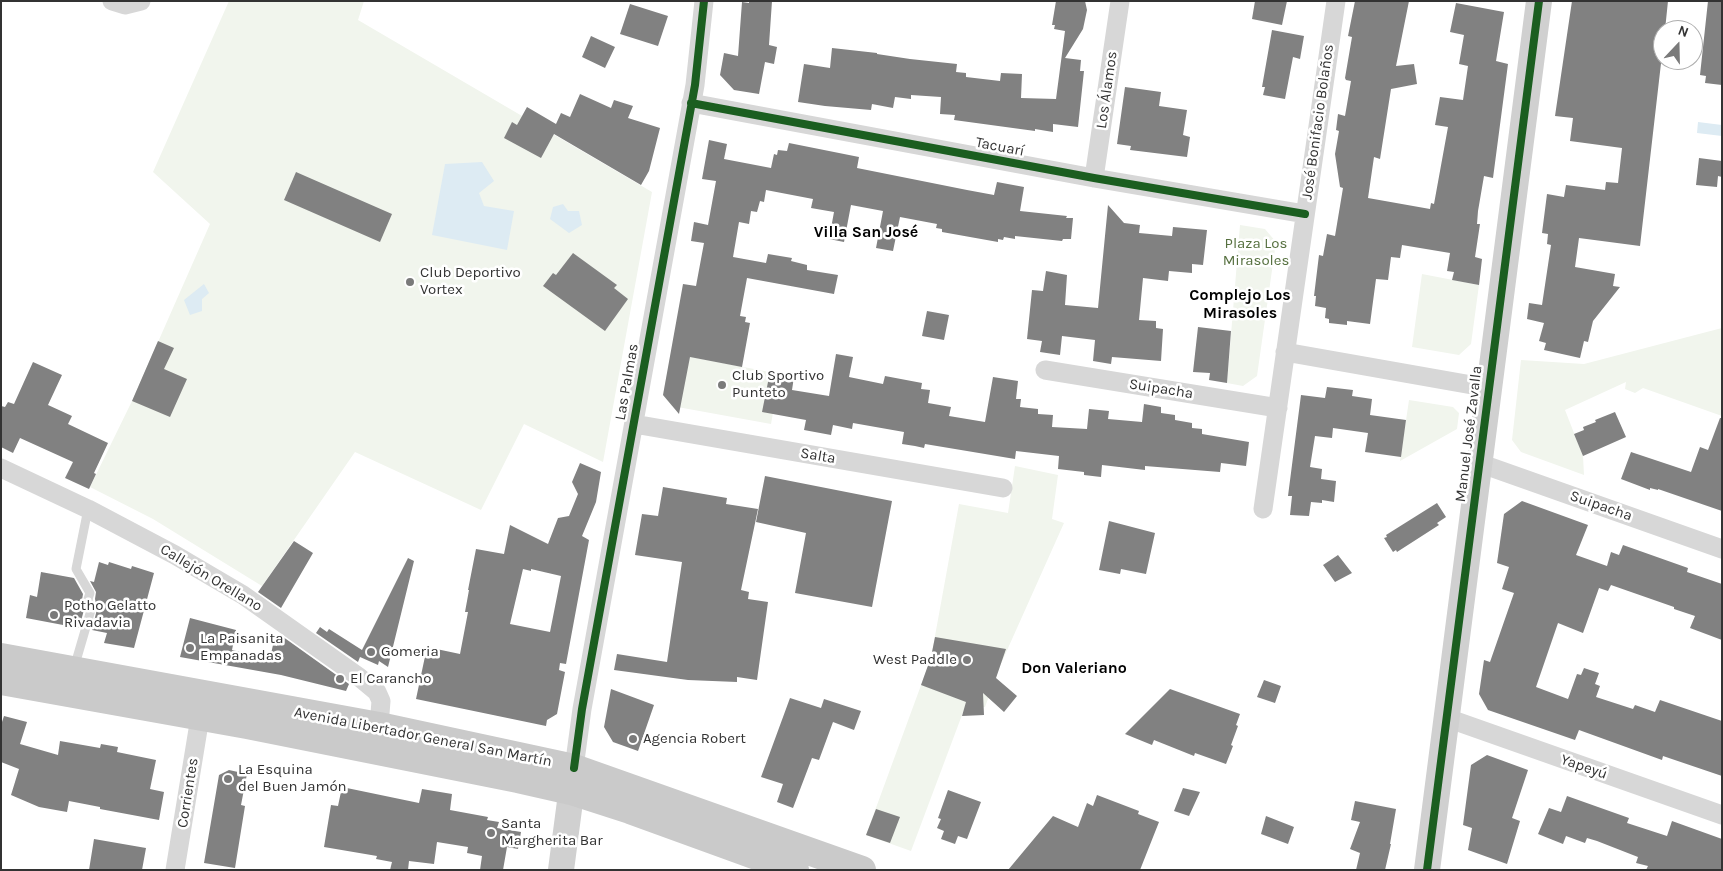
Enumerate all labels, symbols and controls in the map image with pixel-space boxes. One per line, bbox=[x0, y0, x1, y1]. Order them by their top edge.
north arrow bbox=[1653, 20, 1703, 70]
text: N bbox=[1675, 22, 1691, 41]
street label: José Bonifacio Bolaños bbox=[1298, 43, 1338, 201]
street label: Los Álamos bbox=[1093, 50, 1121, 130]
street label: Tacuarí bbox=[974, 133, 1026, 161]
district label: Villa San José bbox=[814, 222, 918, 242]
park label: Plaza Los Mirasoles bbox=[1223, 235, 1289, 270]
place label: Club Deportivo Vortex bbox=[420, 264, 521, 299]
marker: Club Deportivo Vortex bbox=[404, 276, 416, 288]
district label: Complejo Los Mirasoles bbox=[1189, 285, 1291, 323]
street label: Las Palmas bbox=[611, 342, 643, 422]
street label: Manuel José Zavalla bbox=[1452, 365, 1486, 503]
place label: Club Sportivo Punteto bbox=[732, 367, 824, 402]
street label: Suipacha bbox=[1128, 375, 1194, 403]
marker: Club Sportivo Punteto bbox=[716, 379, 728, 391]
street label: Salta bbox=[799, 444, 837, 468]
street label: Suipacha bbox=[1567, 487, 1635, 525]
street label: Callejón Orellano bbox=[157, 540, 265, 616]
place label: Potho Gelatto Rivadavia bbox=[64, 597, 156, 632]
marker: Potho Gelatto Rivadavia bbox=[48, 609, 60, 621]
place label: La Paisanita Empanadas bbox=[200, 630, 283, 665]
marker: La Paisanita Empanadas bbox=[184, 642, 196, 654]
place label: Gomeria bbox=[381, 643, 439, 661]
marker: Gomeria bbox=[365, 646, 377, 658]
place label: West Paddle bbox=[873, 651, 957, 669]
marker: West Paddle bbox=[961, 654, 973, 666]
district label: Don Valeriano bbox=[1021, 658, 1127, 678]
place label: El Carancho bbox=[350, 670, 431, 688]
marker: El Carancho bbox=[334, 673, 346, 685]
street label: Avenida Libertador General San Martín bbox=[293, 703, 553, 771]
place label: Agencia Robert bbox=[643, 730, 746, 748]
marker: Agencia Robert bbox=[627, 733, 639, 745]
street label: Yapeyú bbox=[1558, 751, 1610, 783]
street label: Corrientes bbox=[174, 757, 202, 829]
place label: La Esquina del Buen Jamón bbox=[238, 761, 347, 796]
marker: La Esquina del Buen Jamón bbox=[222, 773, 234, 785]
place label: Santa Margherita Bar bbox=[501, 815, 603, 850]
marker: Santa Margherita Bar bbox=[485, 827, 497, 839]

